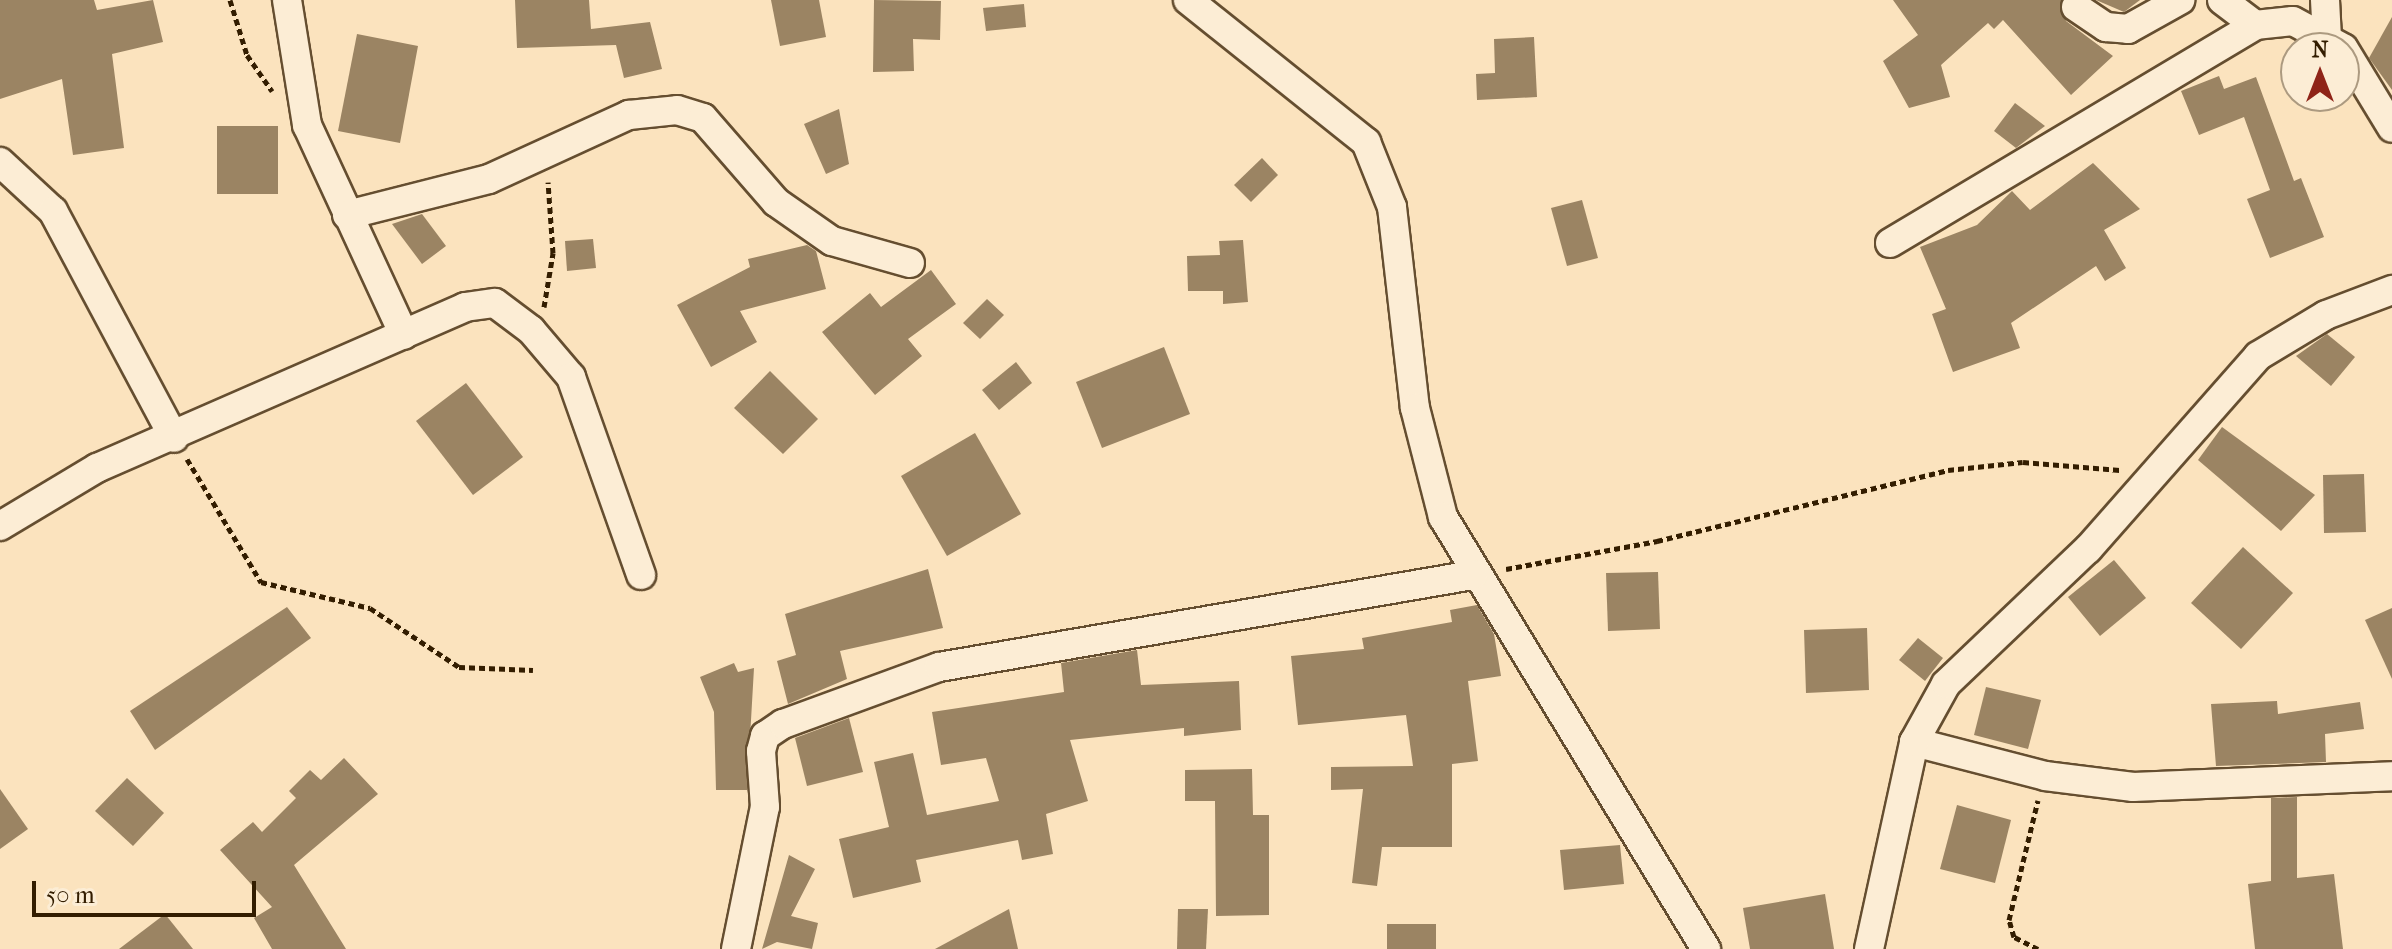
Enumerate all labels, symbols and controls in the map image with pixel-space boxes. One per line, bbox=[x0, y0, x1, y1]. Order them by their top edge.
north arrow bbox=[2280, 32, 2360, 112]
text: N bbox=[2312, 37, 2328, 63]
scale bar bbox=[36, 865, 260, 915]
text: 50 m bbox=[46, 881, 95, 909]

